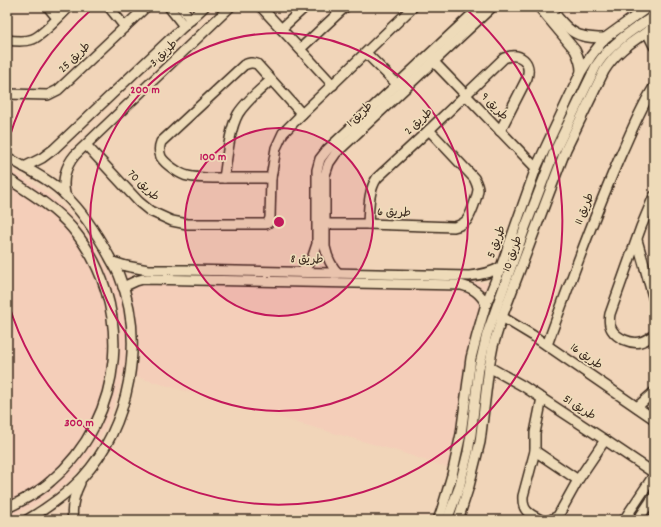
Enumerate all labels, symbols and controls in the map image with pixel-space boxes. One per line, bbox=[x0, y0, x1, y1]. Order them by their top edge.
street label: طريق 3 bbox=[146, 36, 182, 72]
street label: طريق 25 bbox=[55, 38, 95, 78]
text: 200 m bbox=[130, 82, 160, 99]
street label: طريق 9 bbox=[476, 89, 512, 125]
street label: طريق 1 bbox=[343, 98, 377, 132]
street label: طريق 2 bbox=[401, 104, 437, 140]
text: 100 m bbox=[200, 149, 226, 166]
street label: طريق 70 bbox=[123, 166, 163, 206]
street label: طريق 11 bbox=[571, 190, 599, 228]
street label: طريق 6 bbox=[377, 204, 411, 222]
centre of rings bbox=[272, 215, 286, 229]
street label: طريق 5 bbox=[483, 223, 511, 261]
street label: طريق 10 bbox=[499, 234, 527, 274]
street label: طريق 8 bbox=[290, 251, 324, 269]
street label: طريق 16 bbox=[566, 340, 606, 374]
street label: طريق 51 bbox=[559, 391, 599, 425]
text: 300 m bbox=[64, 415, 94, 432]

